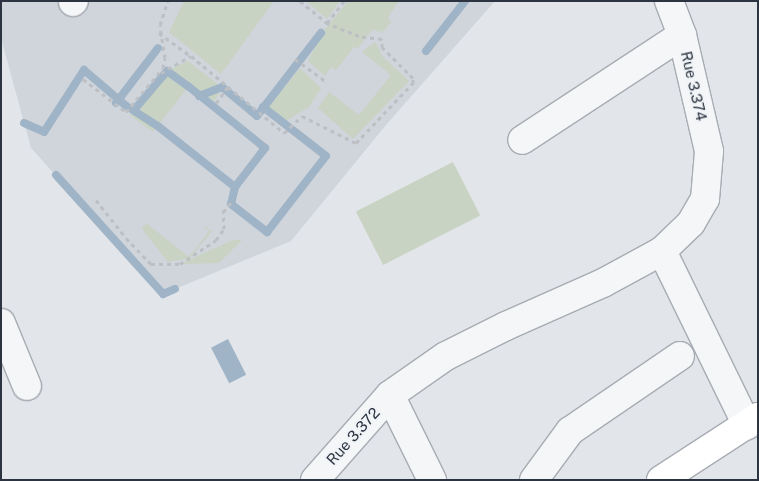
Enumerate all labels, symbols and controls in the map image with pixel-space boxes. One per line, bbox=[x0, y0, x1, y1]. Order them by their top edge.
street label: Rue 3.374 bbox=[677, 49, 711, 123]
street label: Rue 3.372 bbox=[323, 404, 383, 468]

